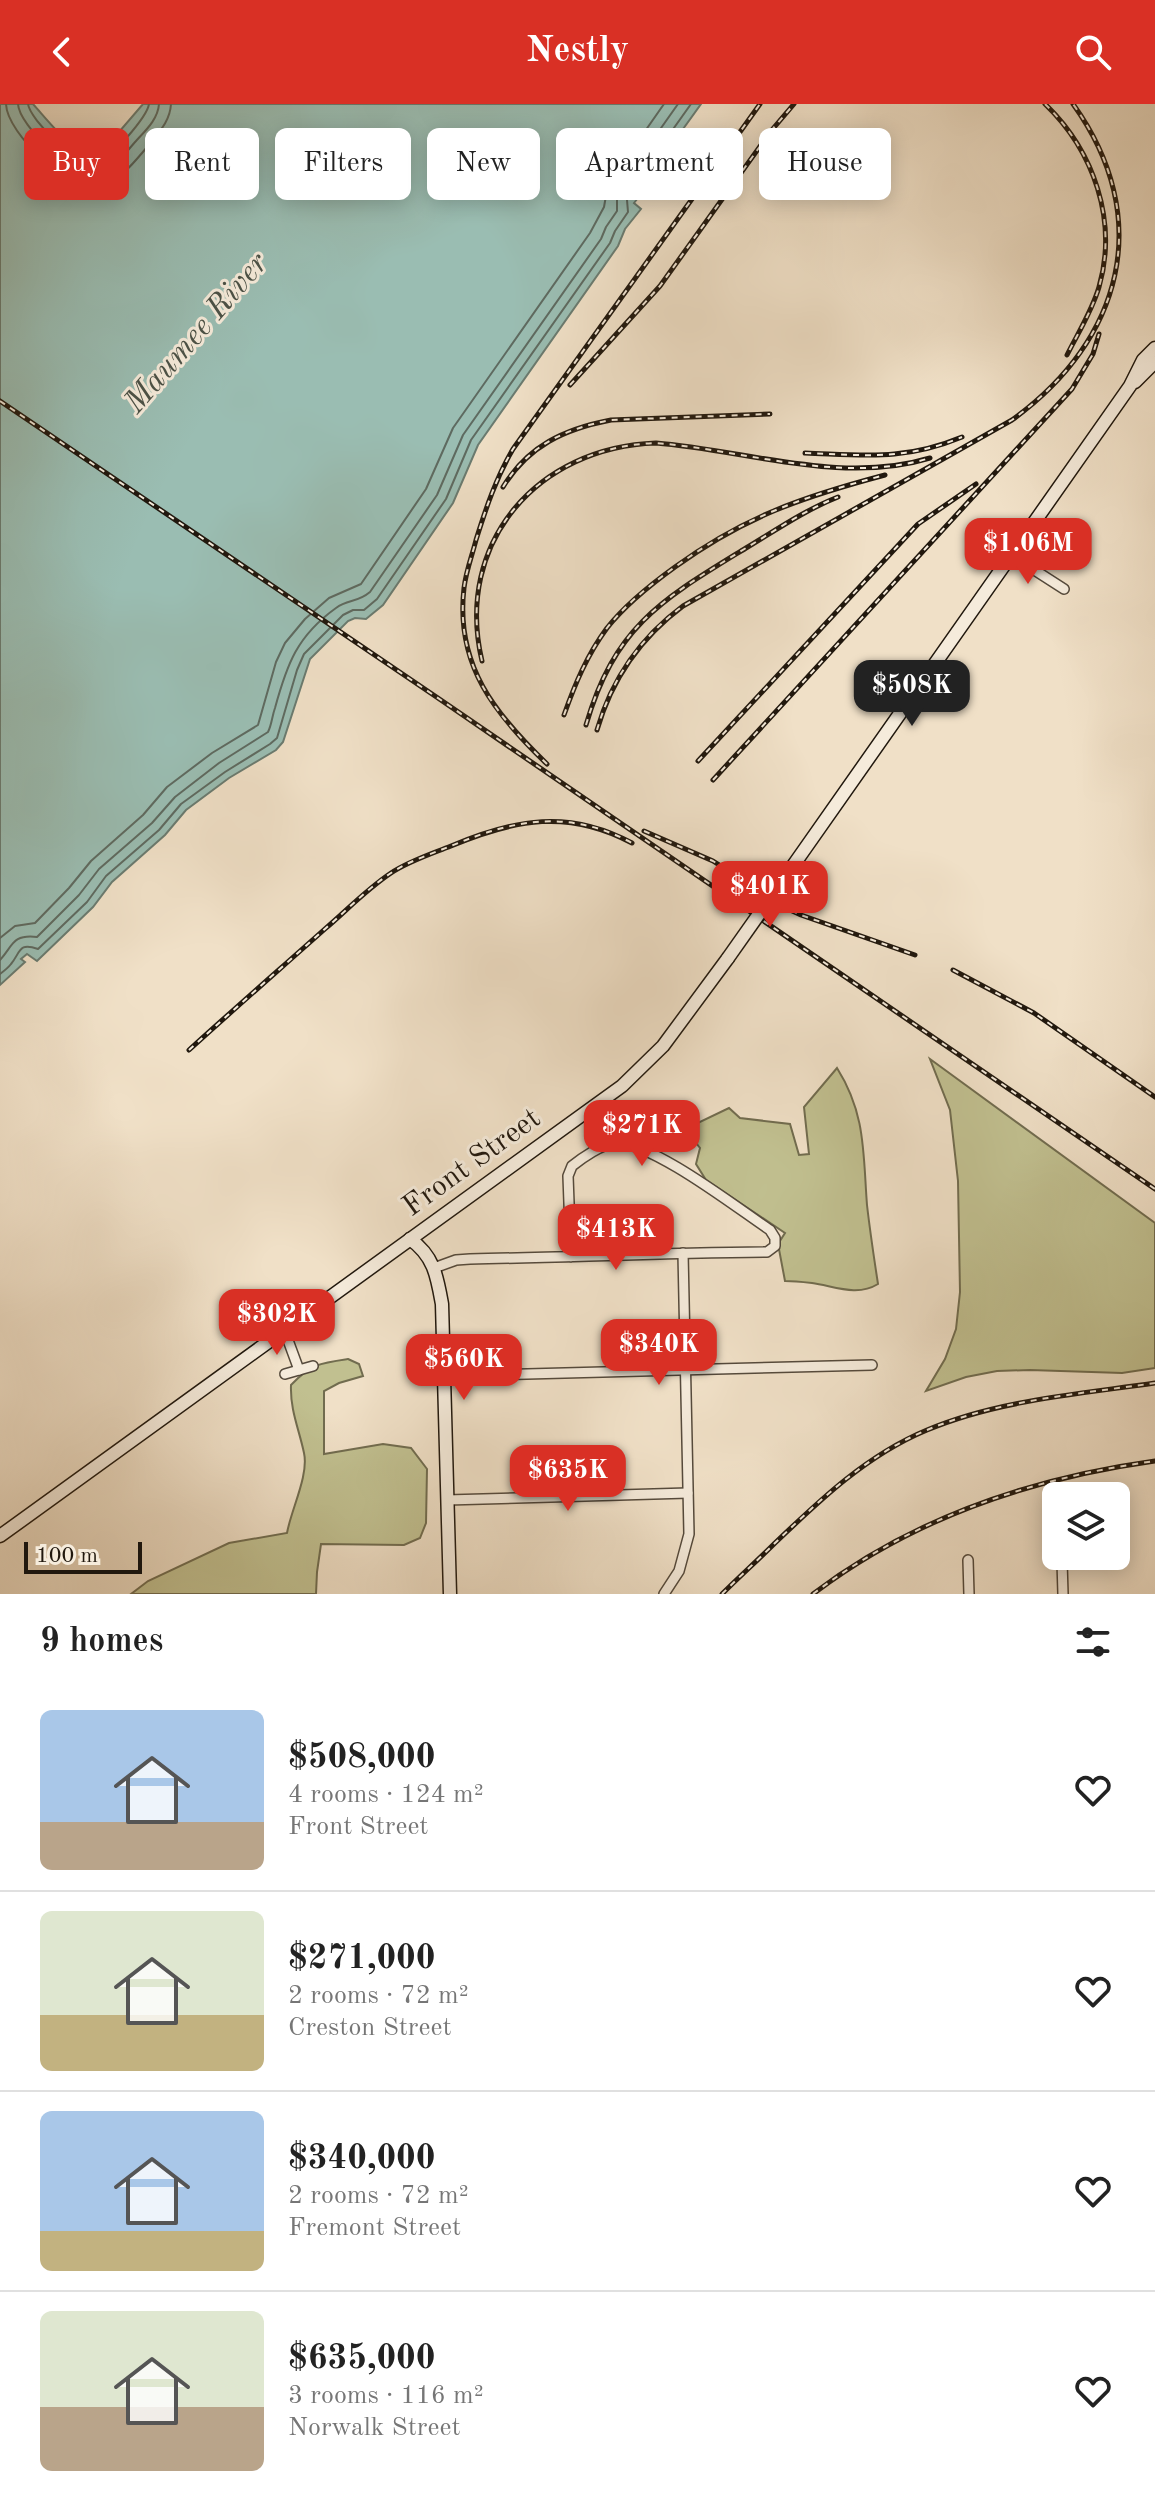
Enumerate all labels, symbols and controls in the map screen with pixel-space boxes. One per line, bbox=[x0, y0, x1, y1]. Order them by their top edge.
icon: back bbox=[40, 30, 84, 74]
icon: search bbox=[1071, 30, 1115, 74]
text: Nestly bbox=[526, 34, 629, 70]
chip: Buy bbox=[24, 128, 129, 200]
chip: Rent bbox=[145, 128, 259, 200]
chip: Filters bbox=[275, 128, 411, 200]
chip: New bbox=[427, 128, 540, 200]
chip: Apartment bbox=[556, 128, 743, 200]
chip: House bbox=[759, 128, 891, 200]
water label: Maumee River bbox=[118, 247, 276, 421]
pin: $1.06M bbox=[963, 518, 1093, 586]
text: $1.06M bbox=[983, 531, 1073, 557]
pin: $508K bbox=[856, 660, 968, 728]
text: $508K bbox=[872, 673, 952, 699]
pin: $401K bbox=[714, 861, 826, 929]
text: $401K bbox=[730, 874, 810, 900]
pin: $271K bbox=[586, 1100, 698, 1168]
street label: Front Street bbox=[398, 1103, 546, 1223]
text: $271K bbox=[602, 1113, 682, 1139]
pin: $413K bbox=[560, 1204, 672, 1272]
text: $413K bbox=[576, 1217, 656, 1243]
pin: $302K bbox=[221, 1289, 333, 1357]
text: $302K bbox=[237, 1302, 317, 1328]
pin: $340K bbox=[603, 1319, 715, 1387]
text: $340K bbox=[619, 1332, 699, 1358]
pin: $560K bbox=[408, 1334, 520, 1402]
text: $560K bbox=[424, 1347, 504, 1373]
pin: $635K bbox=[512, 1445, 624, 1513]
text: $635K bbox=[528, 1458, 608, 1484]
map controls bbox=[1042, 1482, 1130, 1570]
button: layers bbox=[1042, 1482, 1130, 1570]
scale bar bbox=[24, 1538, 142, 1574]
text: 100 m bbox=[36, 1545, 98, 1567]
icon: filters bbox=[1071, 1620, 1115, 1664]
text: 9 homes bbox=[40, 1625, 163, 1659]
text: $508,000 bbox=[288, 1741, 436, 1775]
icon: home bbox=[104, 1742, 200, 1838]
icon: heart bbox=[1071, 1768, 1115, 1812]
text: 4 rooms · 124 m² bbox=[288, 1782, 484, 1808]
text: Front Street bbox=[288, 1814, 428, 1840]
text: $271,000 bbox=[288, 1942, 436, 1976]
icon: home bbox=[104, 1943, 200, 2039]
icon: heart bbox=[1071, 1969, 1115, 2013]
text: 2 rooms · 72 m² bbox=[288, 1983, 469, 2009]
text: Creston Street bbox=[288, 2015, 452, 2041]
text: $340,000 bbox=[288, 2142, 436, 2176]
icon: home bbox=[104, 2143, 200, 2239]
icon: heart bbox=[1071, 2169, 1115, 2213]
text: 2 rooms · 72 m² bbox=[288, 2183, 469, 2209]
text: Fremont Street bbox=[288, 2215, 461, 2241]
text: $635,000 bbox=[288, 2342, 436, 2376]
icon: home bbox=[104, 2343, 200, 2439]
icon: heart bbox=[1071, 2369, 1115, 2413]
text: 3 rooms · 116 m² bbox=[288, 2383, 484, 2409]
text: Norwalk Street bbox=[288, 2415, 460, 2441]

